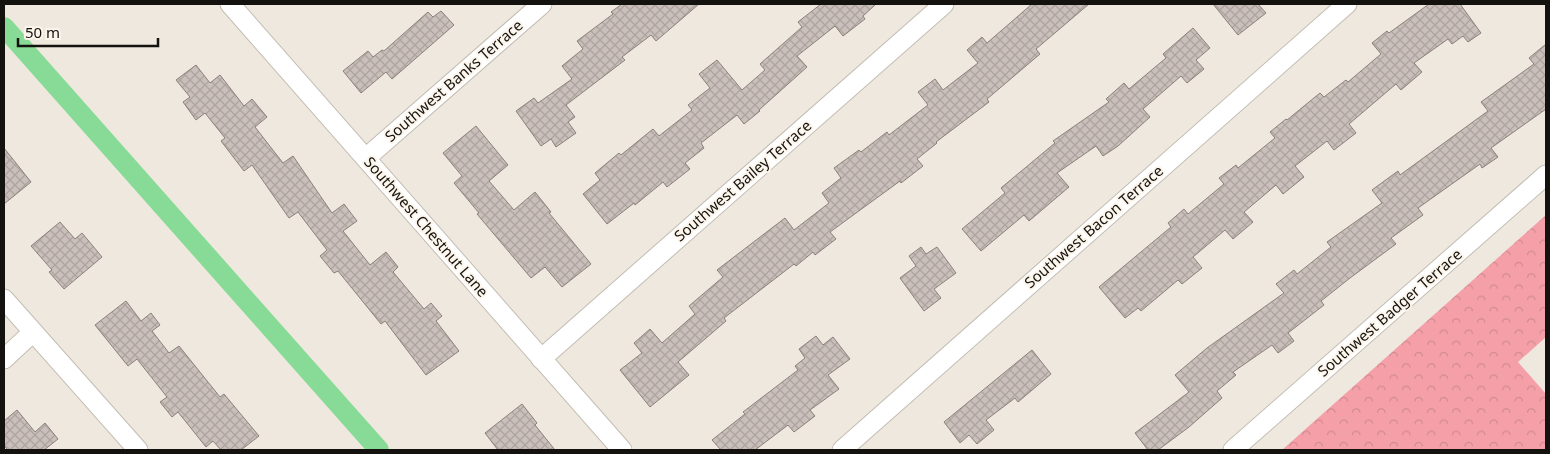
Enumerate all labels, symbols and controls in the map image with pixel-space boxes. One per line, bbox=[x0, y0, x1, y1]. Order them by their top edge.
scale bar bbox=[18, 15, 158, 47]
street label: Southwest Banks Terrace bbox=[380, 15, 526, 146]
text: 50 m bbox=[25, 22, 60, 42]
street label: Southwest Bailey Terrace bbox=[670, 115, 815, 245]
street label: Southwest Chestnut Lane bbox=[360, 152, 493, 301]
street label: Southwest Bacon Terrace bbox=[1020, 160, 1167, 292]
street label: Southwest Badger Terrace bbox=[1313, 244, 1466, 381]

